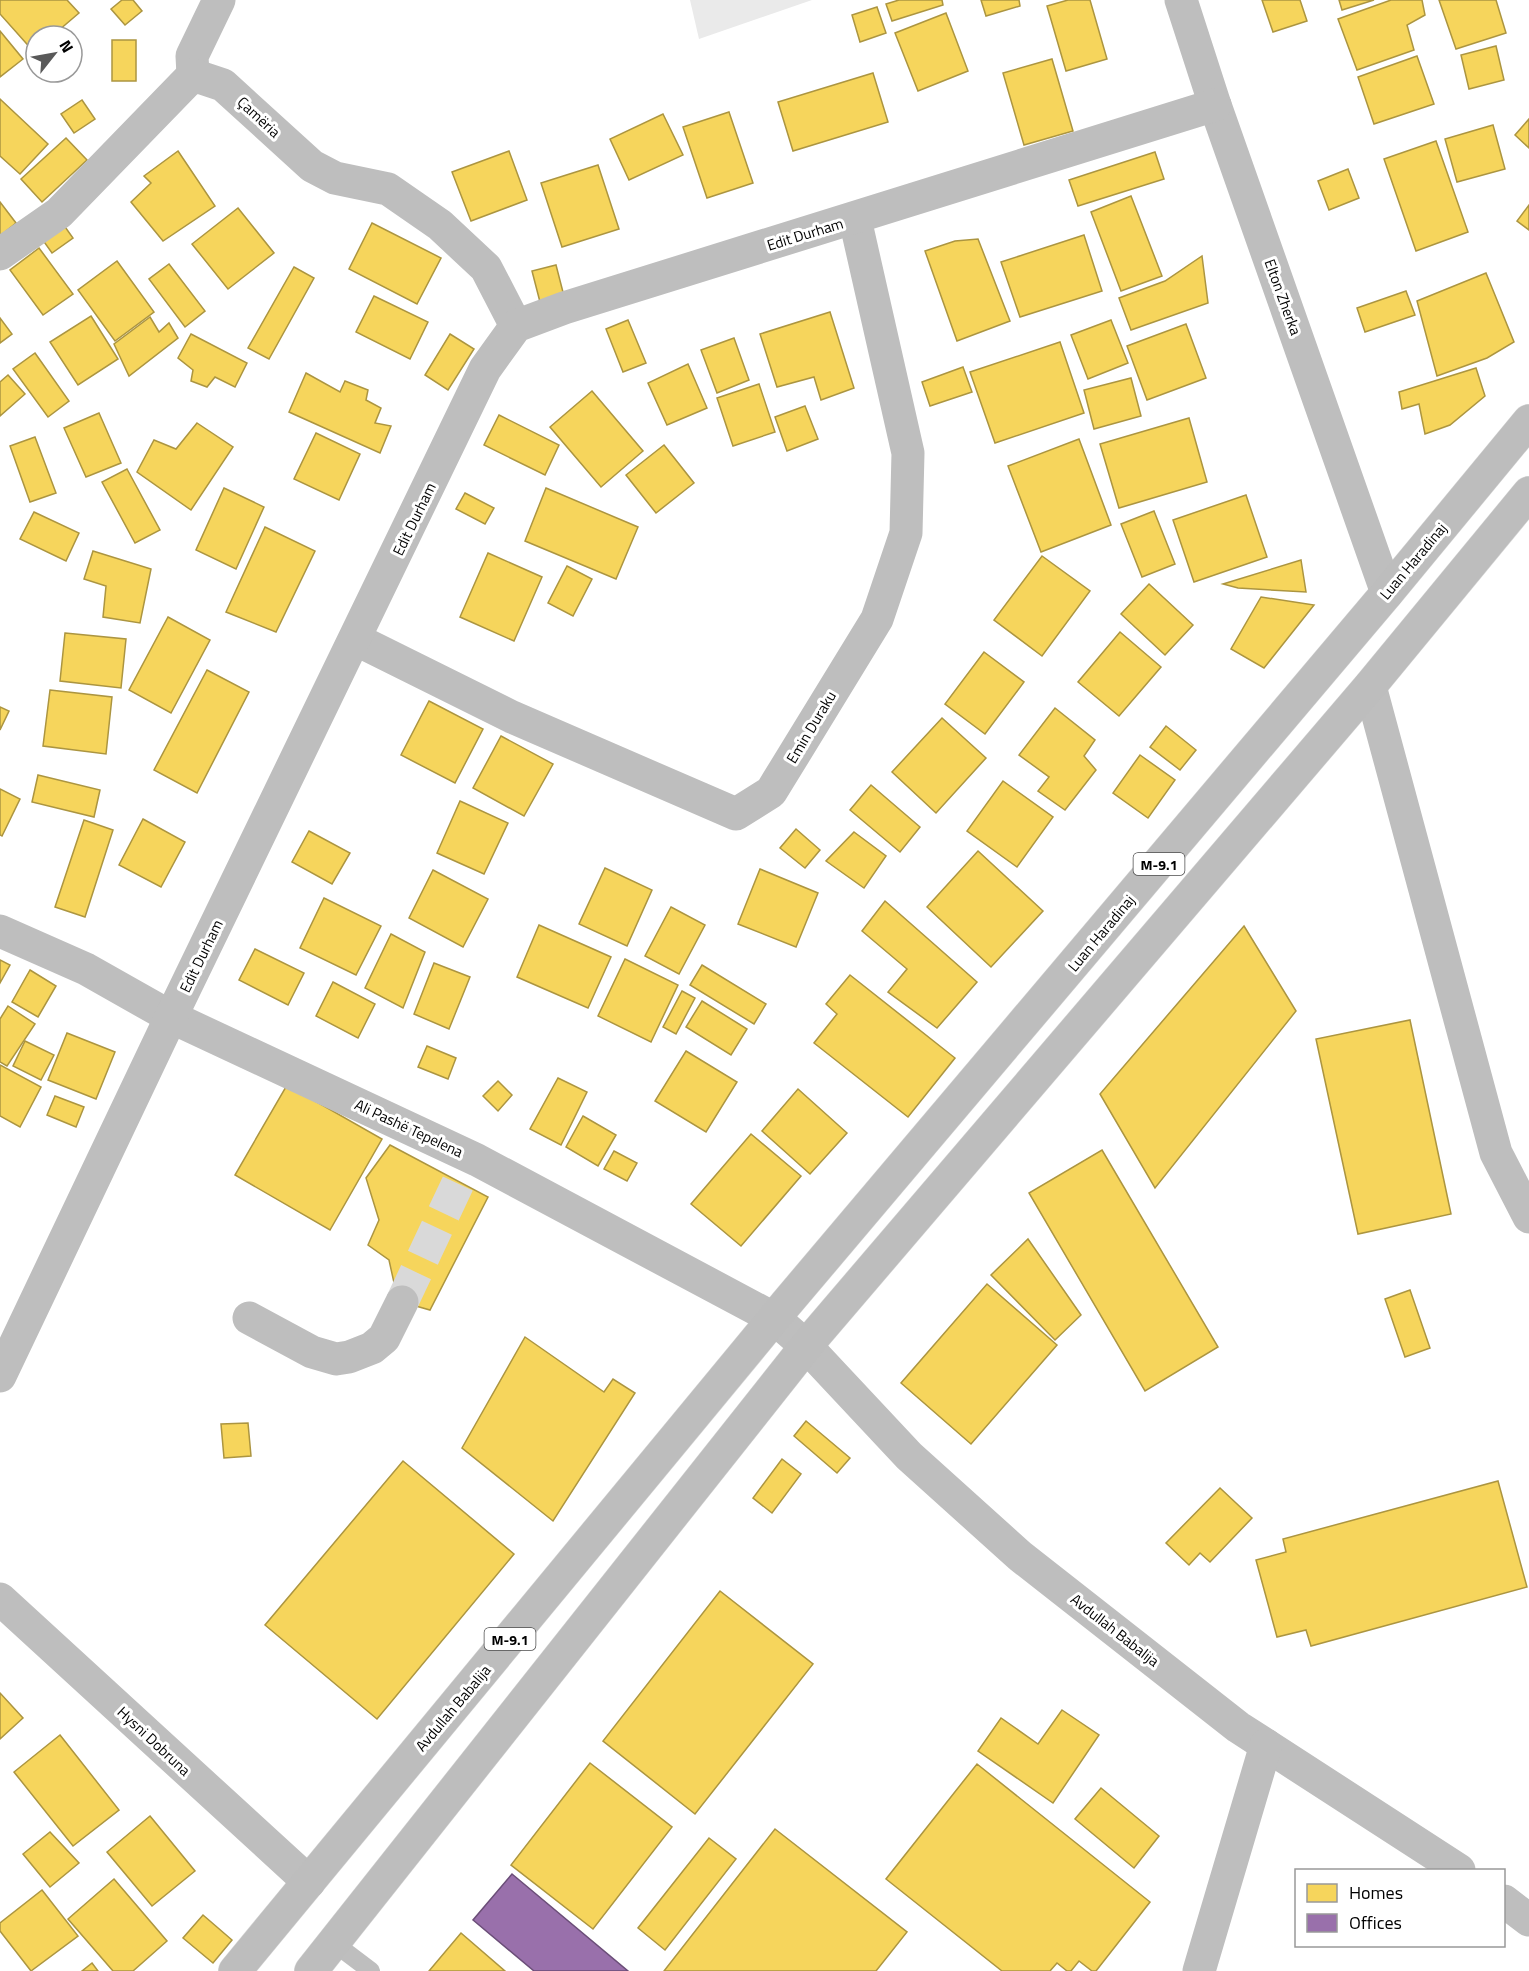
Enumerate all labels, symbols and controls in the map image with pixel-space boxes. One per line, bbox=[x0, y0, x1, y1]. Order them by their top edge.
north arrow bbox=[24, 24, 84, 84]
text: N bbox=[54, 35, 80, 57]
street label: Çamëria bbox=[232, 91, 286, 143]
street label: Edit Durham bbox=[764, 211, 846, 257]
street label: Elton Zherka bbox=[1259, 256, 1308, 339]
street label: Edit Durham bbox=[386, 479, 442, 559]
street label: Luan Haradinaj bbox=[1374, 517, 1452, 605]
street label: Emin Duraku bbox=[780, 686, 842, 768]
road number: M-9.1 bbox=[1134, 853, 1184, 875]
street label: Luan Haradinaj bbox=[1062, 889, 1140, 977]
street label: Edit Durham bbox=[173, 916, 229, 996]
street label: Ali Pashë Tepelena bbox=[351, 1093, 468, 1163]
street label: Avdullah Babalija bbox=[1066, 1588, 1165, 1672]
road number: M-9.1 bbox=[484, 1628, 536, 1650]
street label: Avdullah Babalija bbox=[410, 1659, 497, 1756]
street label: Hysni Dobruna bbox=[112, 1701, 196, 1781]
legend bbox=[1295, 1869, 1505, 1947]
text: Homes bbox=[1349, 1879, 1403, 1906]
text: Offices bbox=[1349, 1909, 1402, 1936]

